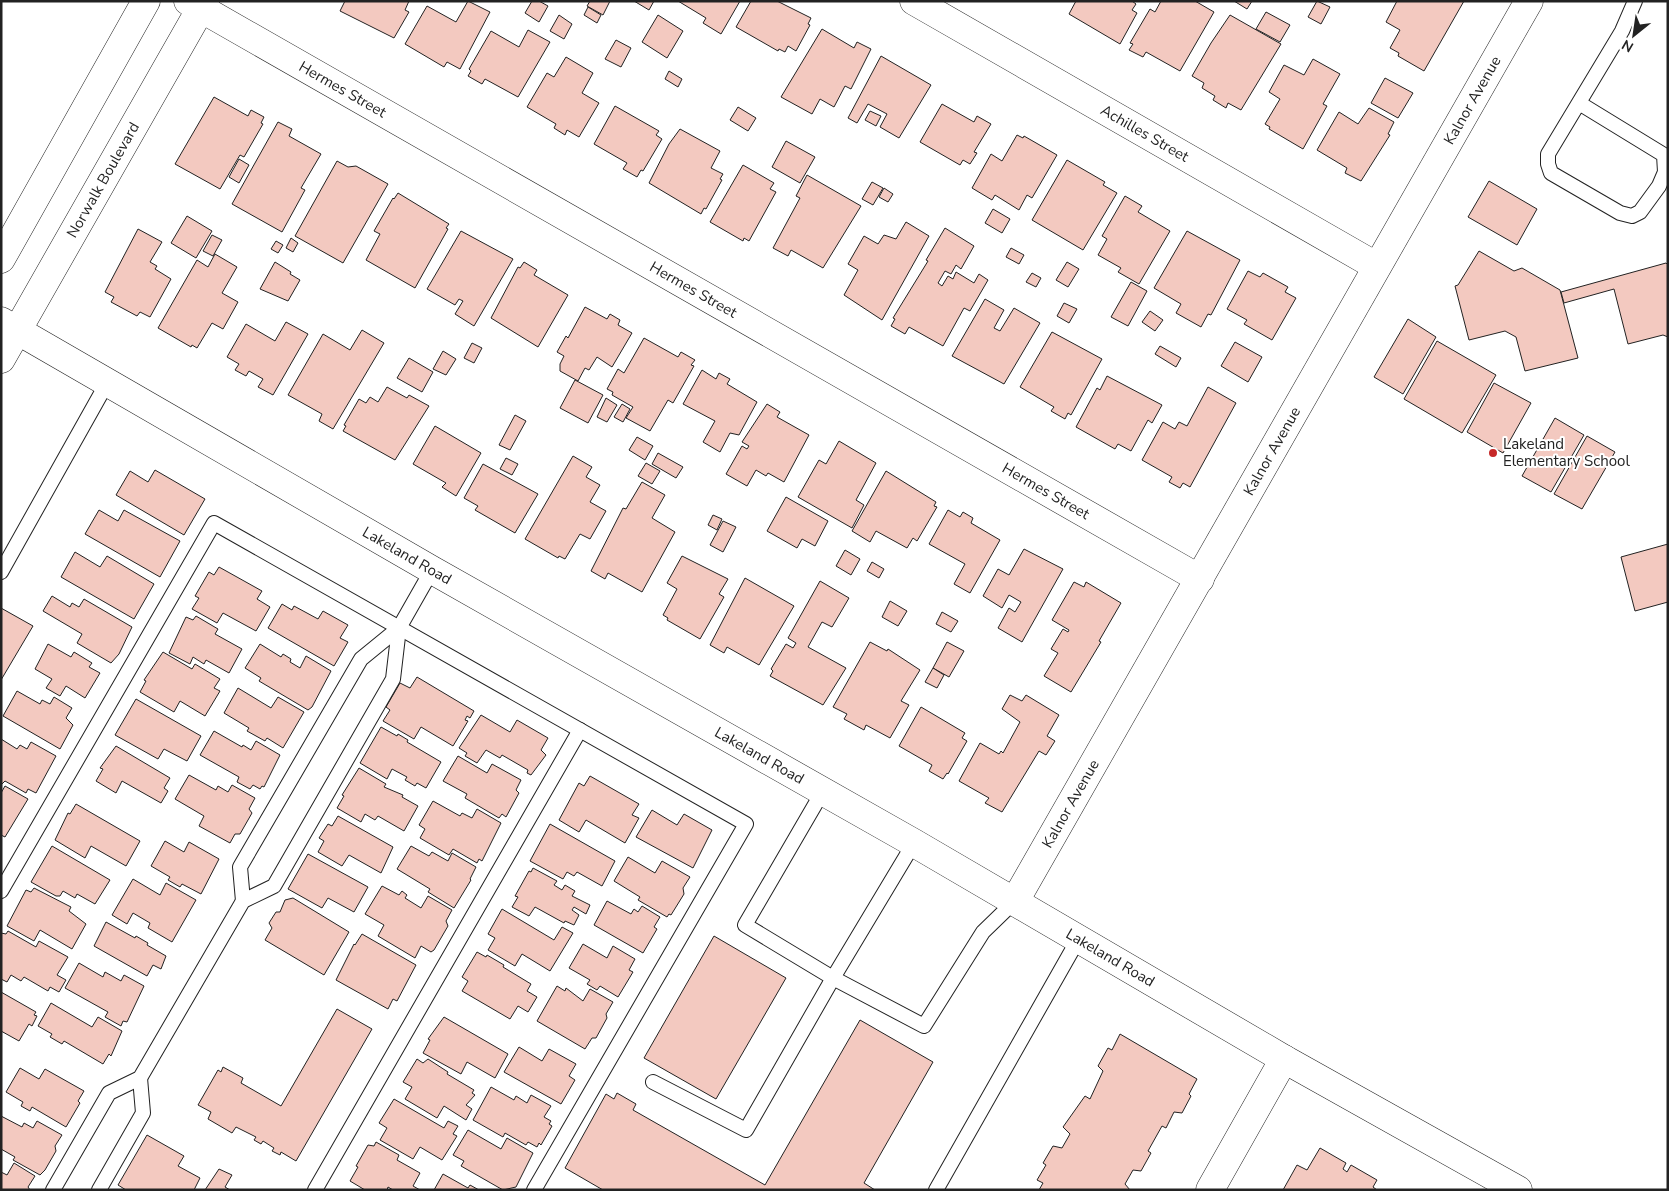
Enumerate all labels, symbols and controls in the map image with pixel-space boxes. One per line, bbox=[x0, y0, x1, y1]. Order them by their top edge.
north arrow bbox=[1609, 10, 1659, 60]
text: N bbox=[1618, 35, 1637, 57]
street label: Kalnor Avenue bbox=[1439, 52, 1505, 148]
street label: Hermes Street bbox=[295, 56, 391, 123]
street label: Achilles Street bbox=[1097, 100, 1193, 167]
street label: Norwalk Boulevard bbox=[62, 118, 144, 242]
street label: Hermes Street bbox=[646, 257, 741, 323]
street label: Kalnor Avenue bbox=[1239, 403, 1305, 499]
place label: Lakeland Elementary School bbox=[1503, 434, 1630, 471]
marker: Lakeland Elementary School bbox=[1487, 447, 1499, 459]
street label: Hermes Street bbox=[999, 458, 1094, 524]
street label: Lakeland Road bbox=[359, 522, 455, 589]
street label: Lakeland Road bbox=[711, 722, 808, 789]
street label: Kalnor Avenue bbox=[1037, 756, 1104, 852]
street label: Lakeland Road bbox=[1062, 924, 1158, 991]

